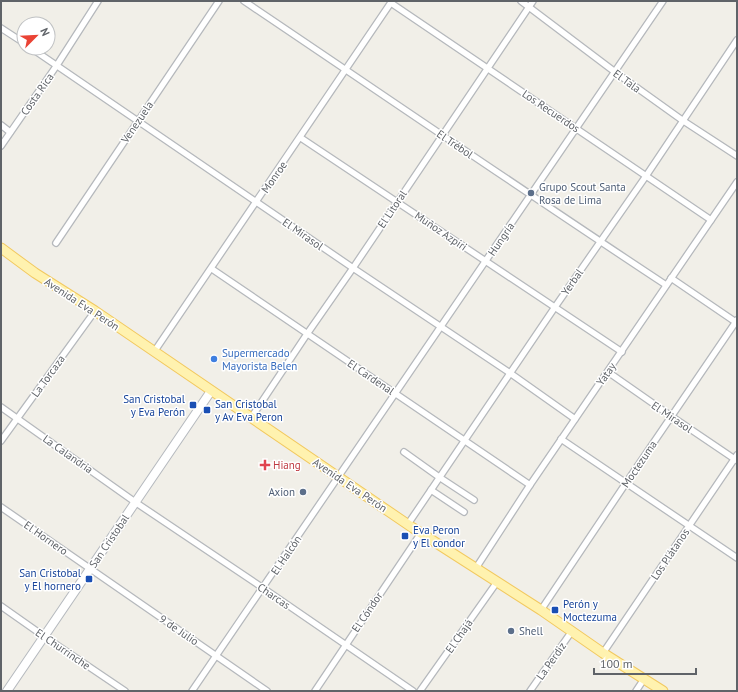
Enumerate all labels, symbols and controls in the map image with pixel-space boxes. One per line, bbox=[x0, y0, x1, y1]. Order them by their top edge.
north arrow bbox=[16, 16, 56, 56]
text: N bbox=[37, 26, 53, 38]
street label: El Tala bbox=[610, 66, 644, 96]
street label: Costa Rica bbox=[17, 70, 57, 118]
street label: Los Recuerdos bbox=[519, 87, 583, 136]
street label: Venezuela bbox=[117, 98, 156, 147]
street label: El Trébol bbox=[434, 127, 477, 162]
street label: Monroe bbox=[258, 158, 290, 196]
place label: Grupo Scout Santa Rosa de Lima bbox=[539, 180, 626, 207]
street label: El Litoral bbox=[374, 187, 410, 231]
marker: Grupo Scout Santa Rosa de Lima bbox=[526, 188, 536, 198]
street label: Muñoz Azpiri bbox=[412, 208, 470, 254]
street label: El Mirasol bbox=[280, 215, 327, 254]
street label: Hungría bbox=[485, 220, 517, 258]
street label: Yerbal bbox=[558, 265, 587, 298]
street label: Avenida Eva Perón bbox=[42, 275, 122, 333]
place label: Supermercado Mayorista Belen bbox=[222, 346, 297, 373]
street label: La Torcaza bbox=[28, 352, 68, 400]
marker: Supermercado Mayorista Belen bbox=[209, 354, 219, 364]
street label: El Cardenal bbox=[345, 356, 398, 398]
street label: Yatay bbox=[593, 359, 619, 388]
place label: San Cristobal y Eva Perón bbox=[123, 392, 186, 419]
place label: San Cristobal y Av Eva Peron bbox=[215, 397, 283, 424]
street label: El Mirasol bbox=[649, 398, 696, 436]
marker: San Cristobal y Eva Perón bbox=[188, 400, 198, 410]
marker: San Cristobal y Av Eva Peron bbox=[202, 405, 212, 415]
street label: La Calandria bbox=[40, 432, 96, 476]
street label: Moctezuma bbox=[618, 438, 660, 490]
street label: Avenida Eva Perón bbox=[310, 455, 390, 515]
place label: Hiang bbox=[273, 458, 301, 472]
marker: Hiang bbox=[260, 460, 270, 470]
place label: Axion bbox=[268, 485, 295, 499]
marker: Axion bbox=[298, 487, 308, 497]
street label: San Cristobal bbox=[86, 511, 133, 571]
street label: El Hornero bbox=[21, 518, 71, 558]
place label: Eva Peron y El condor bbox=[413, 523, 465, 550]
street label: Los Plátanos bbox=[648, 525, 693, 582]
marker: Eva Peron y El condor bbox=[400, 531, 410, 541]
street label: El Halcón bbox=[268, 533, 304, 577]
place label: San Cristobal y El hornero bbox=[19, 566, 82, 593]
marker: San Cristobal y El hornero bbox=[84, 574, 94, 584]
street label: Charcas bbox=[255, 580, 293, 612]
street label: El Cóndor bbox=[348, 589, 386, 635]
place label: Perón y Moctezuma bbox=[563, 597, 617, 624]
marker: Perón y Moctezuma bbox=[550, 605, 560, 615]
street label: 9 de Julio bbox=[157, 612, 201, 648]
street label: El Chajá bbox=[442, 616, 476, 656]
place label: Shell bbox=[519, 624, 544, 638]
street label: El Churrinche bbox=[33, 625, 93, 673]
marker: Shell bbox=[506, 626, 516, 636]
street label: La Perdiz bbox=[533, 639, 569, 683]
scale bar bbox=[594, 650, 696, 676]
text: 100 m bbox=[600, 656, 633, 671]

